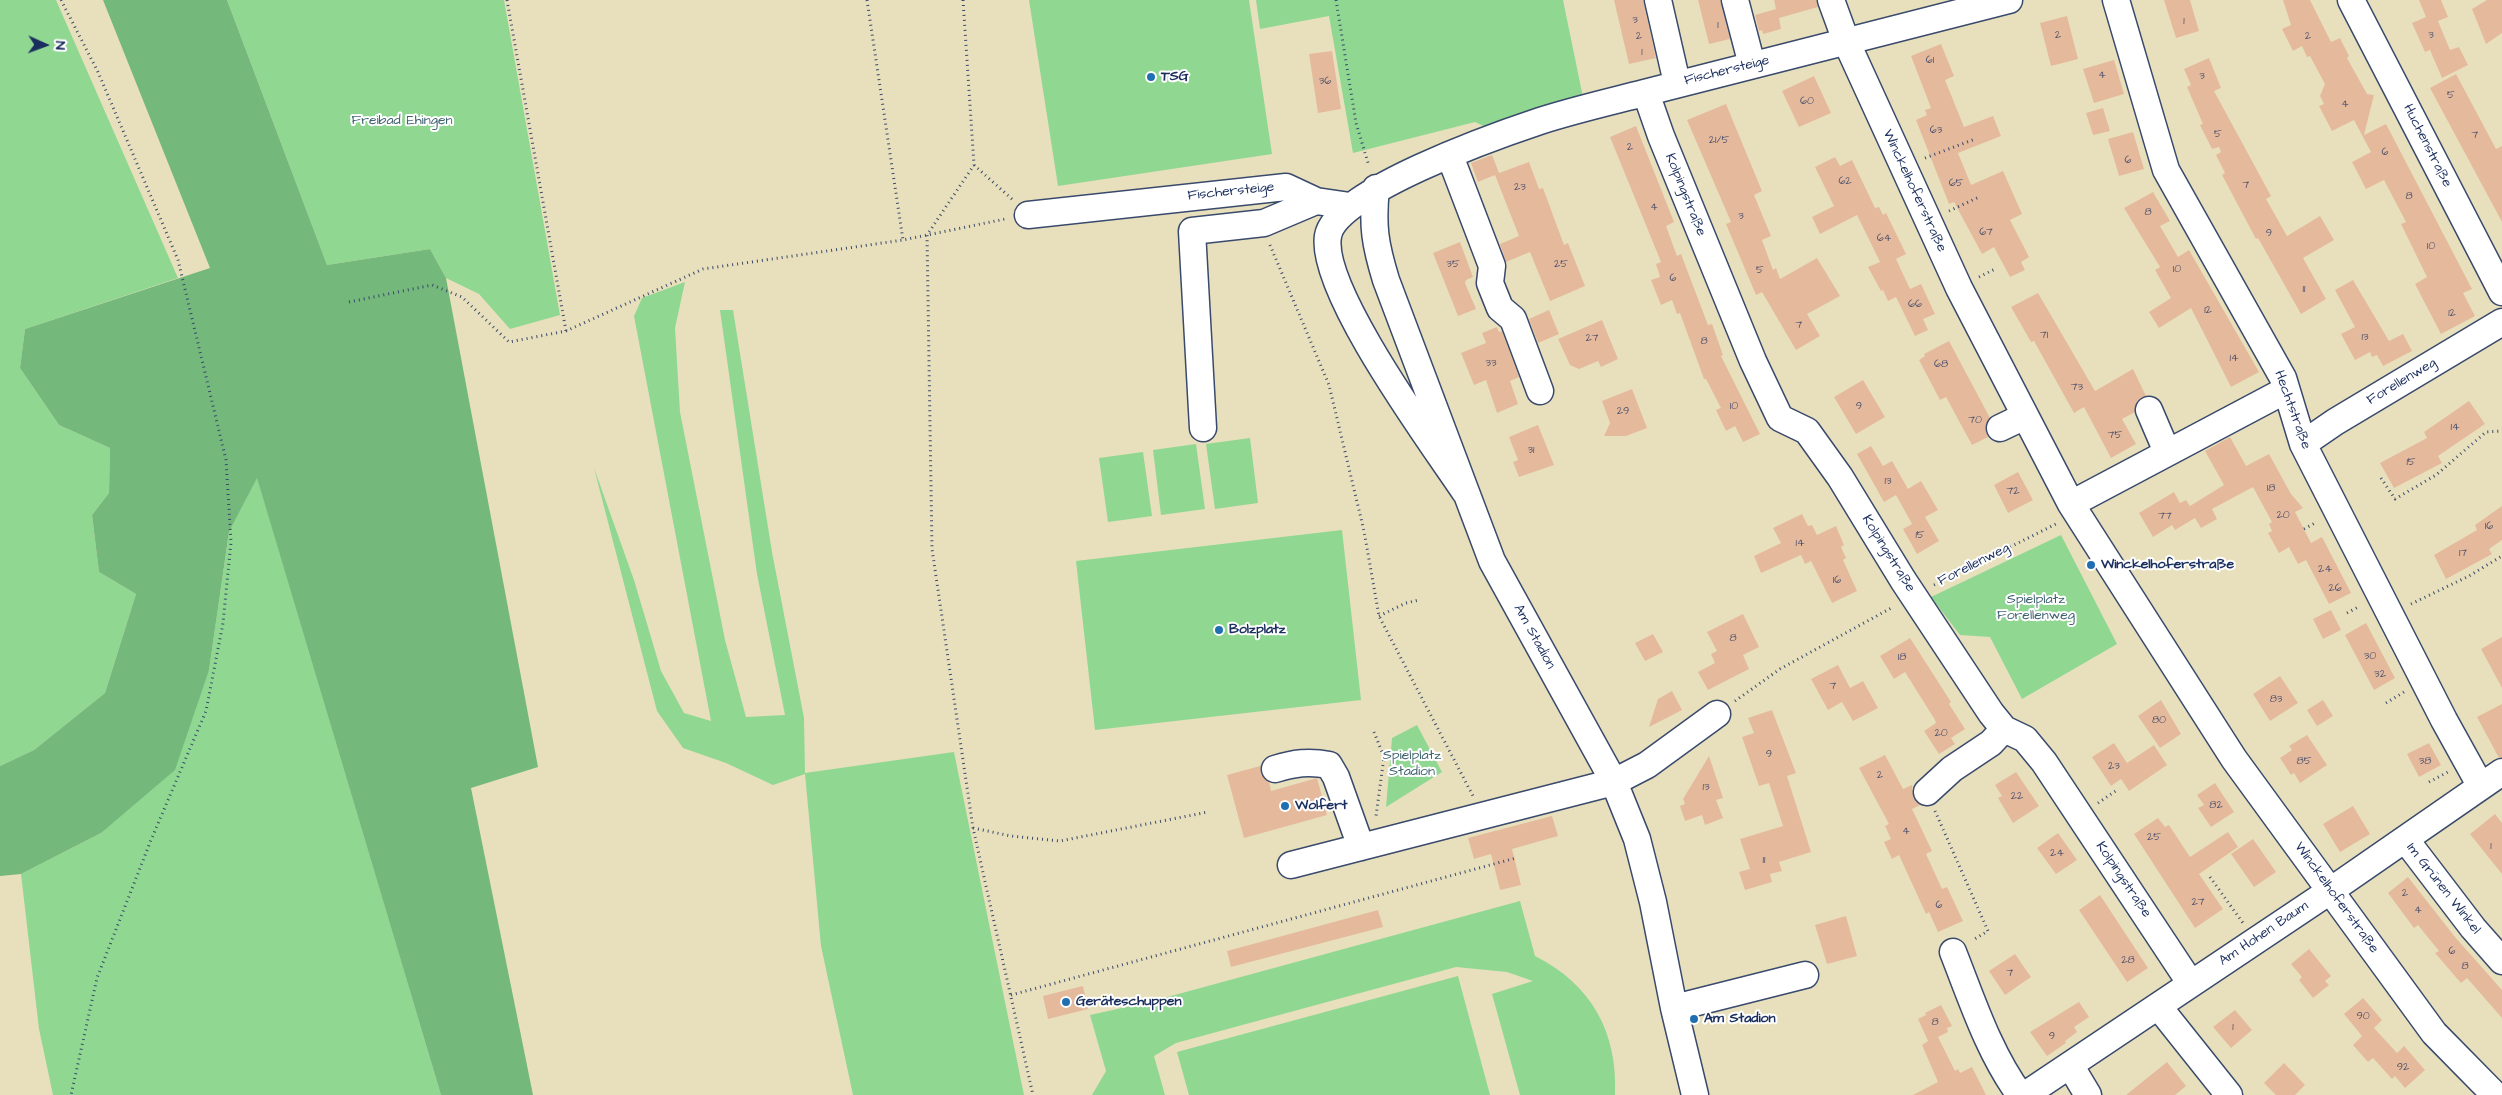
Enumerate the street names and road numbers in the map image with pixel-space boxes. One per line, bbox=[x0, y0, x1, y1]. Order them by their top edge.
street label: Fischersteige bbox=[1683, 52, 1771, 90]
street label: Huchenstraße bbox=[2399, 102, 2455, 190]
street label: Winckelhoferstraße bbox=[1878, 127, 1950, 255]
street label: Kolpingstraße bbox=[1661, 151, 1709, 239]
street label: Fischersteige bbox=[1187, 179, 1275, 205]
street label: Forellenweg bbox=[2364, 355, 2440, 409]
street label: Hechtstraße bbox=[2270, 368, 2314, 452]
street label: Kolpingstraße bbox=[1858, 512, 1918, 596]
street label: Forellenweg bbox=[1935, 540, 2013, 590]
street label: Am Stadion bbox=[1509, 602, 1559, 672]
street label: Kolpingstraße bbox=[2092, 839, 2154, 921]
street label: Winckelhoferstraße bbox=[2290, 839, 2382, 957]
street label: Im Grünen Winkel bbox=[2402, 840, 2484, 938]
street label: Am Hohen Baum bbox=[2216, 898, 2312, 970]

